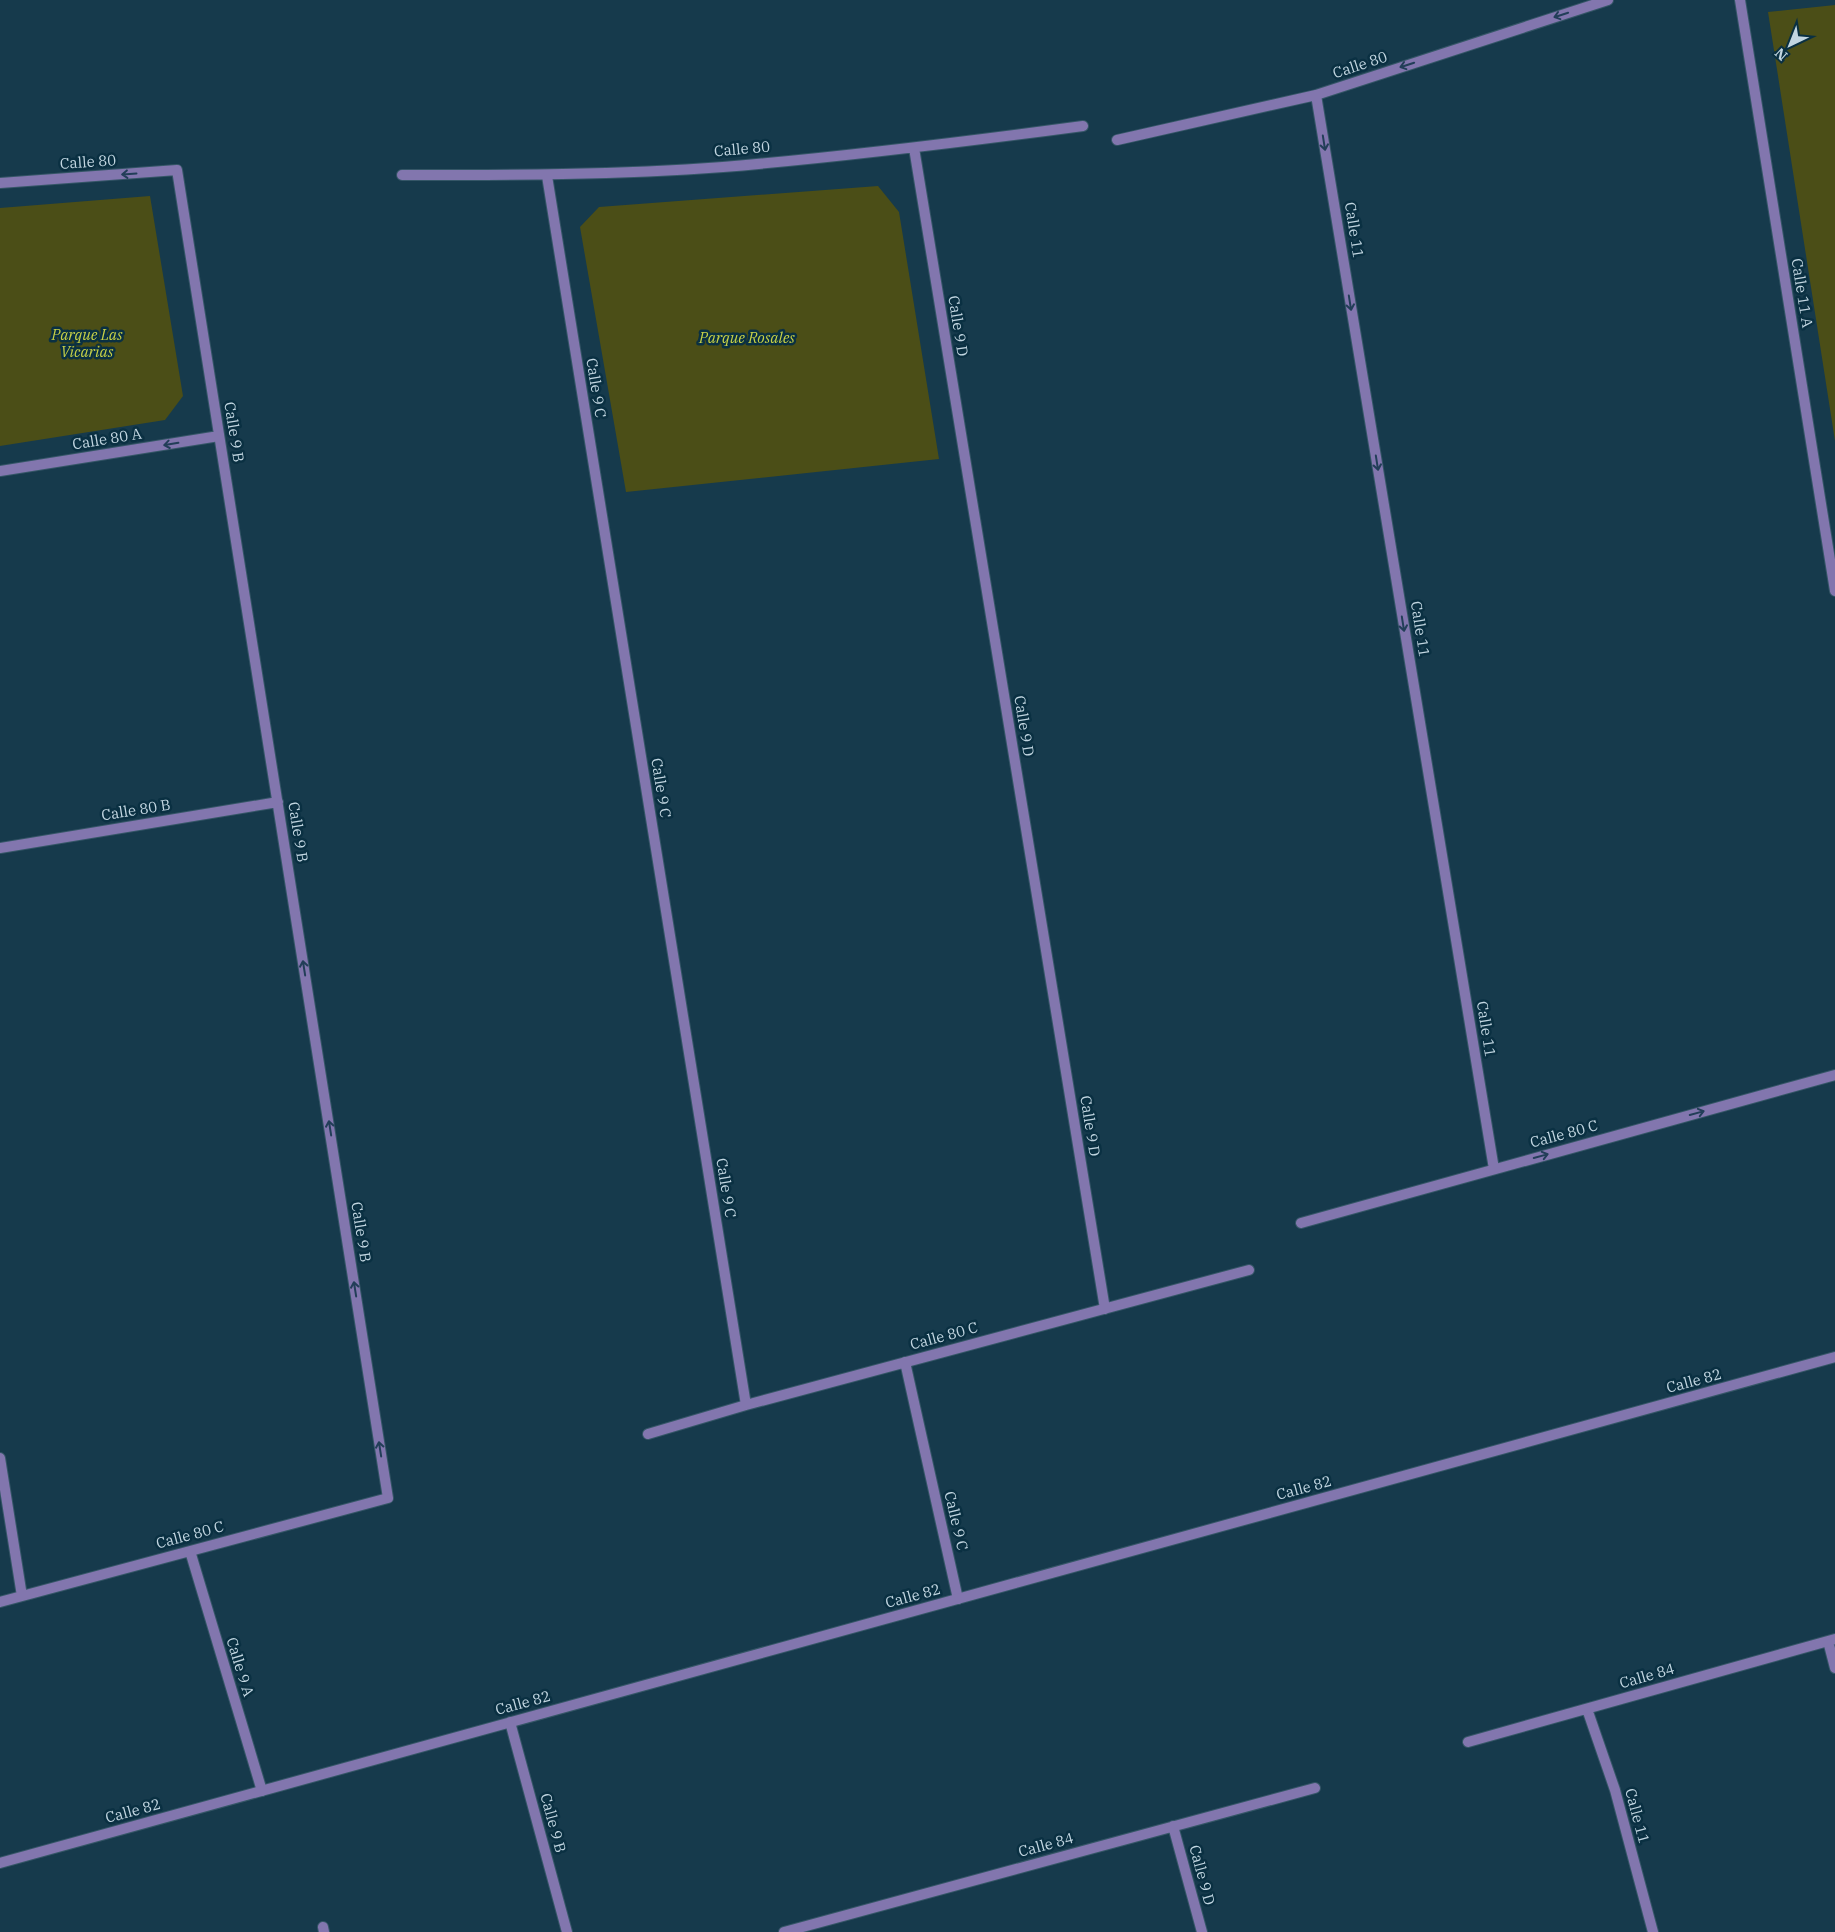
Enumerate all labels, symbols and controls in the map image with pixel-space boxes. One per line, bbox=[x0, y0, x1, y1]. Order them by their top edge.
one-way arrow bbox=[1554, 11, 1570, 20]
north arrow bbox=[1765, 20, 1815, 70]
text: N bbox=[1771, 44, 1791, 65]
street label: Calle 80 bbox=[1330, 47, 1390, 82]
one-way arrow bbox=[1399, 61, 1415, 71]
one-way arrow bbox=[1319, 134, 1329, 150]
street label: Calle 80 bbox=[713, 137, 771, 160]
street label: Calle 80 bbox=[59, 150, 117, 173]
one-way arrow bbox=[121, 169, 137, 179]
street label: Calle 11 bbox=[1341, 201, 1368, 259]
street label: Calle 11 A bbox=[1788, 257, 1817, 330]
street label: Calle 9 D bbox=[944, 294, 973, 358]
one-way arrow bbox=[1346, 295, 1356, 311]
park label: Parque Las Vicarias bbox=[51, 325, 123, 361]
park label: Parque Rosales bbox=[698, 328, 795, 347]
street label: Calle 9 C bbox=[582, 357, 611, 419]
street label: Calle 9 B bbox=[220, 400, 249, 463]
street label: Calle 80 A bbox=[71, 424, 144, 453]
one-way arrow bbox=[164, 439, 180, 449]
one-way arrow bbox=[1372, 455, 1382, 471]
street label: Calle 11 bbox=[1407, 600, 1434, 658]
one-way arrow bbox=[1399, 615, 1409, 631]
street label: Calle 9 D bbox=[1010, 694, 1039, 758]
street label: Calle 9 C bbox=[647, 757, 676, 819]
street label: Calle 80 B bbox=[100, 795, 172, 824]
street label: Calle 9 B bbox=[284, 800, 313, 863]
one-way arrow bbox=[299, 960, 309, 976]
street label: Calle 11 bbox=[1473, 1000, 1500, 1058]
street label: Calle 9 D bbox=[1076, 1094, 1105, 1158]
one-way arrow bbox=[1689, 1107, 1705, 1117]
street label: Calle 80 C bbox=[1528, 1115, 1600, 1152]
one-way arrow bbox=[324, 1121, 334, 1137]
one-way arrow bbox=[1532, 1151, 1548, 1160]
street label: Calle 9 C bbox=[712, 1157, 741, 1219]
street label: Calle 9 B bbox=[347, 1200, 376, 1263]
one-way arrow bbox=[350, 1281, 360, 1297]
street label: Calle 80 C bbox=[908, 1317, 980, 1354]
street label: Calle 82 bbox=[1664, 1364, 1724, 1397]
one-way arrow bbox=[375, 1442, 385, 1458]
street label: Calle 82 bbox=[1274, 1471, 1334, 1504]
street label: Calle 9 C bbox=[940, 1489, 973, 1553]
street label: Calle 80 C bbox=[154, 1516, 226, 1553]
street label: Calle 82 bbox=[883, 1579, 943, 1612]
street label: Calle 9 A bbox=[222, 1635, 259, 1700]
street label: Calle 84 bbox=[1617, 1659, 1677, 1692]
street label: Calle 82 bbox=[493, 1686, 553, 1719]
street label: Calle 11 bbox=[1621, 1786, 1654, 1846]
street label: Calle 9 B bbox=[536, 1791, 571, 1855]
street label: Calle 82 bbox=[103, 1794, 163, 1827]
street label: Calle 84 bbox=[1016, 1828, 1076, 1861]
street label: Calle 9 D bbox=[1185, 1843, 1220, 1907]

